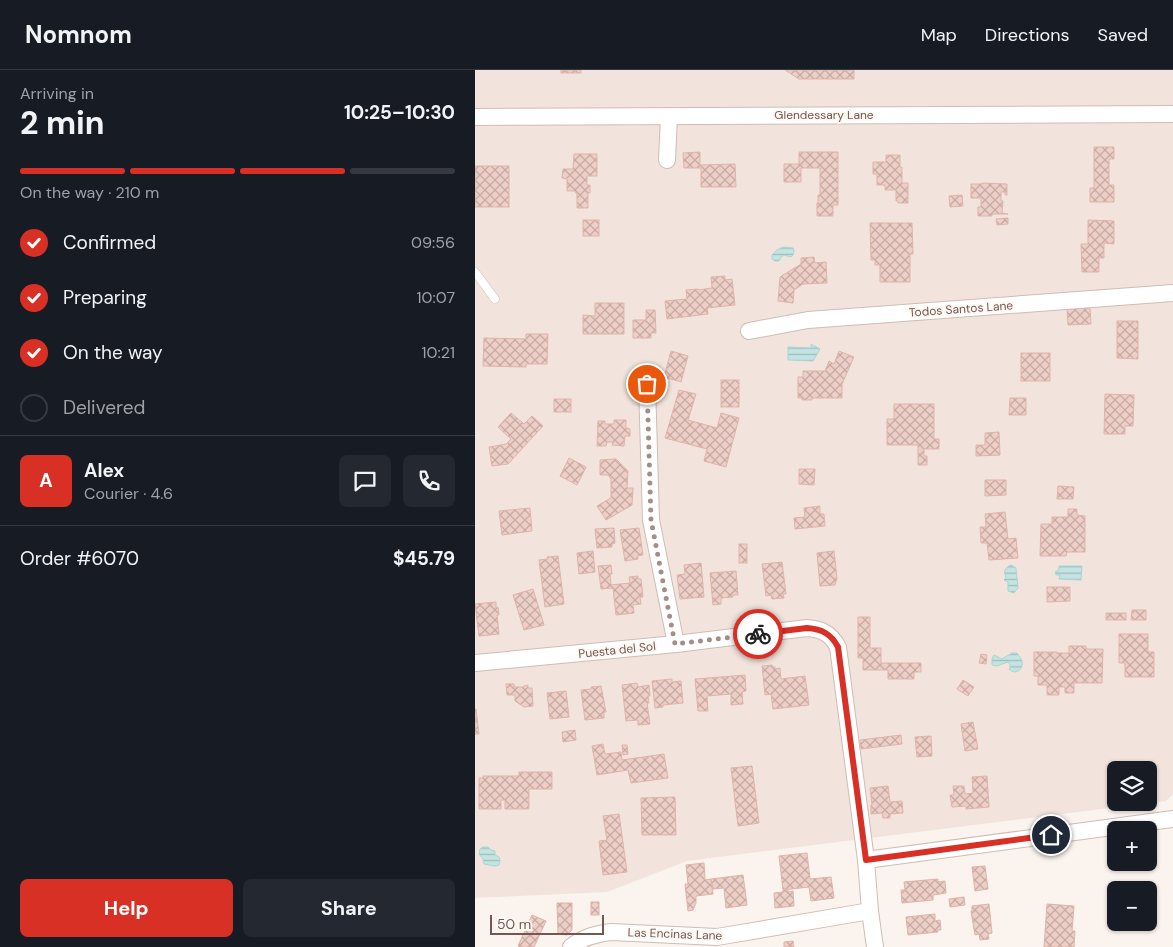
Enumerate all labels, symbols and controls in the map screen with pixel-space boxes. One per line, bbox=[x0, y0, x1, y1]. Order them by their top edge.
text: Nomnom bbox=[25, 19, 132, 50]
text: Map bbox=[921, 23, 957, 47]
text: Directions bbox=[985, 23, 1070, 47]
text: Saved bbox=[1098, 23, 1148, 47]
text: Arriving in bbox=[20, 83, 94, 104]
text: 10:25–10:30 bbox=[344, 100, 455, 125]
text: 2 min bbox=[20, 102, 105, 144]
street label: Glendessary Lane bbox=[774, 107, 874, 123]
text: On the way · 210 m bbox=[20, 182, 159, 203]
icon: check bbox=[20, 229, 48, 257]
text: Confirmed bbox=[63, 230, 156, 255]
text: 09:56 bbox=[411, 232, 455, 253]
icon: check bbox=[20, 284, 48, 312]
text: Preparing bbox=[63, 285, 147, 310]
text: 10:07 bbox=[417, 287, 455, 308]
street label: Todos Santos Lane bbox=[908, 297, 1014, 321]
icon: check bbox=[20, 339, 48, 367]
text: On the way bbox=[63, 340, 163, 365]
text: 10:21 bbox=[422, 342, 455, 363]
pin bbox=[626, 363, 668, 405]
icon: bag bbox=[633, 370, 661, 398]
text: Delivered bbox=[63, 395, 145, 420]
button: chat bbox=[339, 455, 391, 507]
button: phone bbox=[403, 455, 455, 507]
text: Alex bbox=[84, 458, 124, 483]
text: A bbox=[39, 468, 53, 493]
text: Courier · 4.6 bbox=[84, 483, 173, 504]
text: Order #6070 bbox=[20, 546, 139, 571]
text: $45.79 bbox=[393, 546, 455, 571]
courier bbox=[733, 609, 783, 659]
icon: bike bbox=[744, 620, 772, 648]
street label: Puesta del Sol bbox=[577, 638, 657, 662]
map controls bbox=[1107, 761, 1157, 931]
button: layers bbox=[1107, 761, 1157, 811]
pin bbox=[1030, 814, 1072, 856]
icon: home bbox=[1037, 821, 1065, 849]
button: + bbox=[1107, 821, 1157, 871]
button: Help bbox=[20, 879, 233, 937]
button: Share bbox=[243, 879, 455, 937]
button: − bbox=[1107, 881, 1157, 931]
scale bar bbox=[490, 912, 604, 935]
text: 50 m bbox=[497, 915, 531, 933]
street label: Las Encinas Lane bbox=[627, 924, 723, 944]

